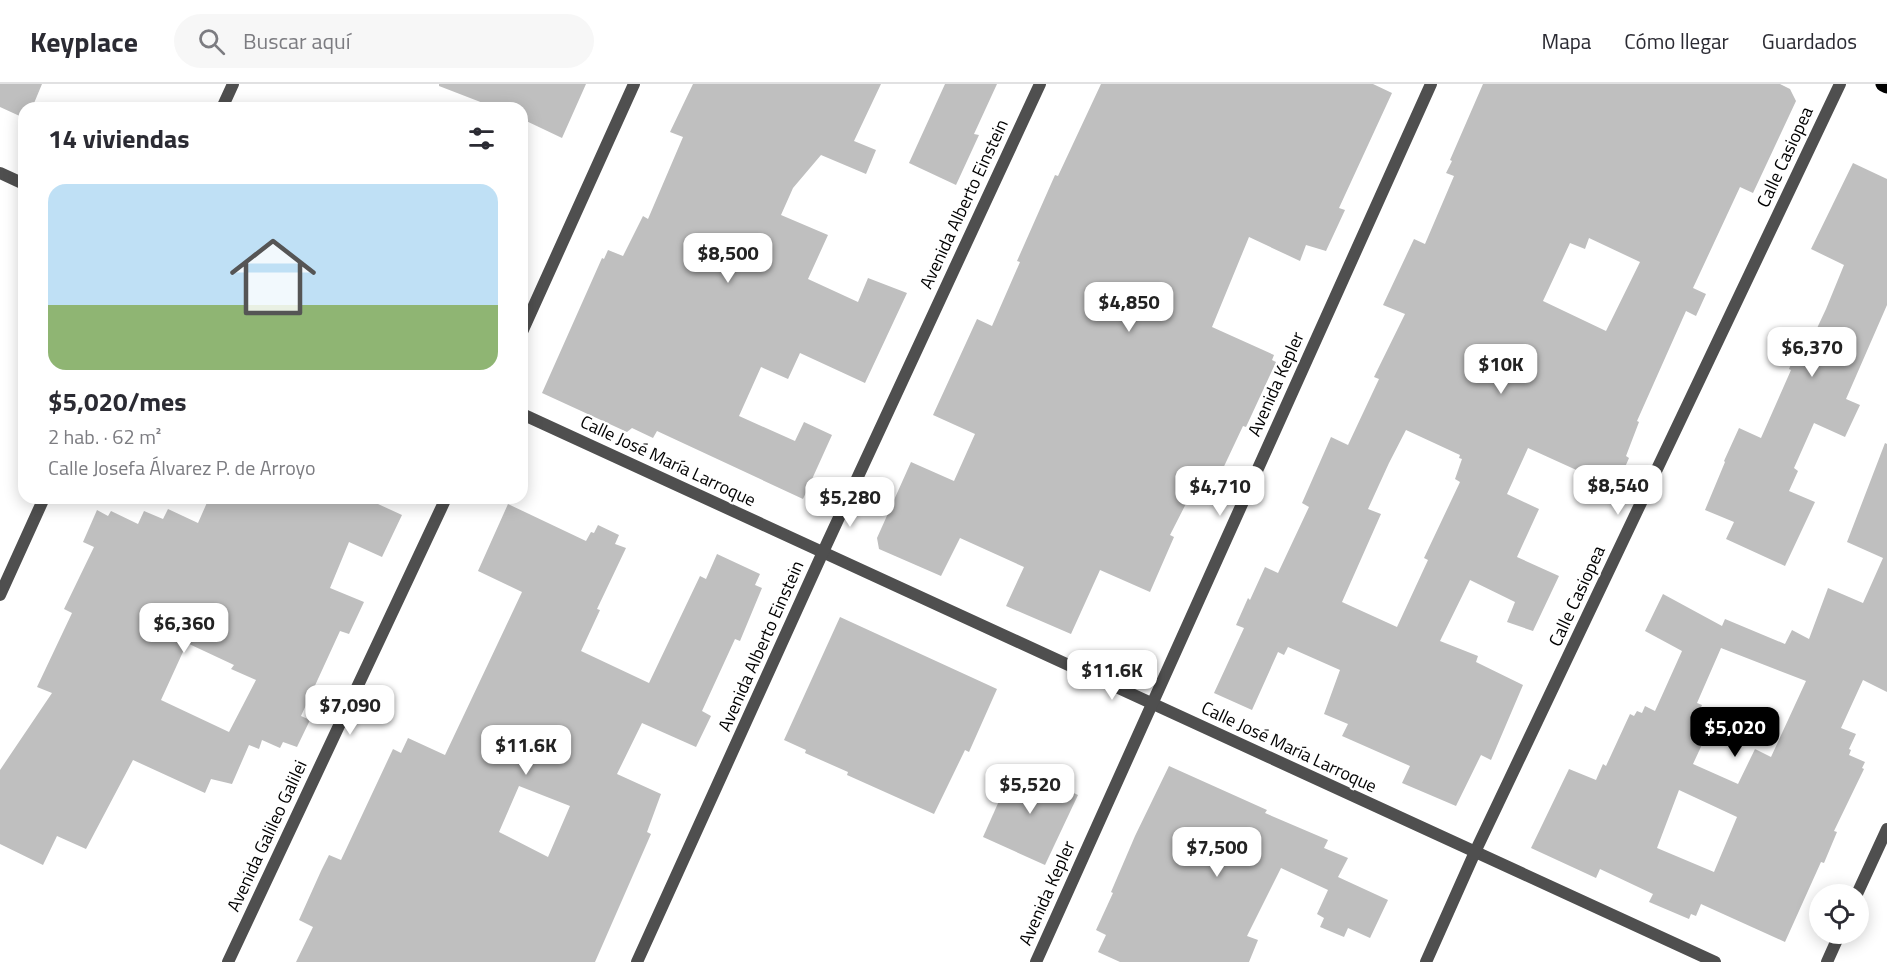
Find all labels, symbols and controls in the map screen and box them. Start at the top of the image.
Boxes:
search box [174,14,594,68]
text: Keyplace [30,20,138,63]
text: Buscar aquí [243,24,351,58]
icon: search [195,25,228,58]
text: Mapa [1542,25,1591,57]
text: Cómo llegar [1624,25,1729,57]
text: Guardados [1762,25,1857,57]
street label: Calle Casiopea [1749,102,1820,212]
street label: Avenida Alberto Einstein [912,114,1015,293]
text: 14 viviendas [48,119,190,158]
icon: filters [465,122,498,155]
icon: home [219,223,327,331]
pin: $8,500 [679,233,777,284]
text: $8,500 [697,237,759,268]
pin: $4,850 [1080,282,1178,333]
text: $4,850 [1098,286,1160,317]
street label: Avenida Kepler [1240,327,1311,441]
pin: $6,370 [1763,327,1861,378]
text: $6,370 [1781,331,1843,362]
pin: $10K [1465,344,1537,395]
text: $10K [1478,348,1524,379]
text: $5,020/mes [48,382,187,421]
street label: Calle José María Larroque [576,408,760,513]
text: 2 hab. · 62 m² [48,421,161,452]
text: Calle Josefa Álvarez P. de Arroyo [48,452,316,483]
pin: $8,540 [1569,465,1667,516]
pin: $4,710 [1171,466,1269,517]
text: $8,540 [1587,469,1649,500]
text: $4,710 [1189,470,1251,501]
pin: $5,280 [801,477,899,528]
text: $5,280 [819,481,881,512]
street label: Calle Casiopea [1541,541,1612,651]
street label: Avenida Alberto Einstein [711,556,810,736]
pin: $6,360 [135,603,233,654]
text: $6,360 [153,607,215,638]
pin: $11.6K [1063,650,1161,701]
text: $11.6K [1081,654,1143,685]
pin: $7,090 [301,685,399,736]
text: $7,090 [319,689,381,720]
street label: Calle José María Larroque [1197,694,1381,799]
pin: $5,020 [1686,707,1784,758]
text: $5,020 [1704,711,1766,742]
pin: $11.6K [477,725,575,776]
text: $11.6K [495,729,557,760]
street label: Avenida Galileo Galilei [220,756,314,916]
pin: $5,520 [981,764,1079,815]
text: $5,520 [999,768,1061,799]
pin: $7,500 [1168,827,1266,878]
text: $7,500 [1186,831,1248,862]
street label: Avenida Kepler [1011,836,1082,950]
map controls [1809,884,1869,944]
button: locate [1809,884,1869,944]

